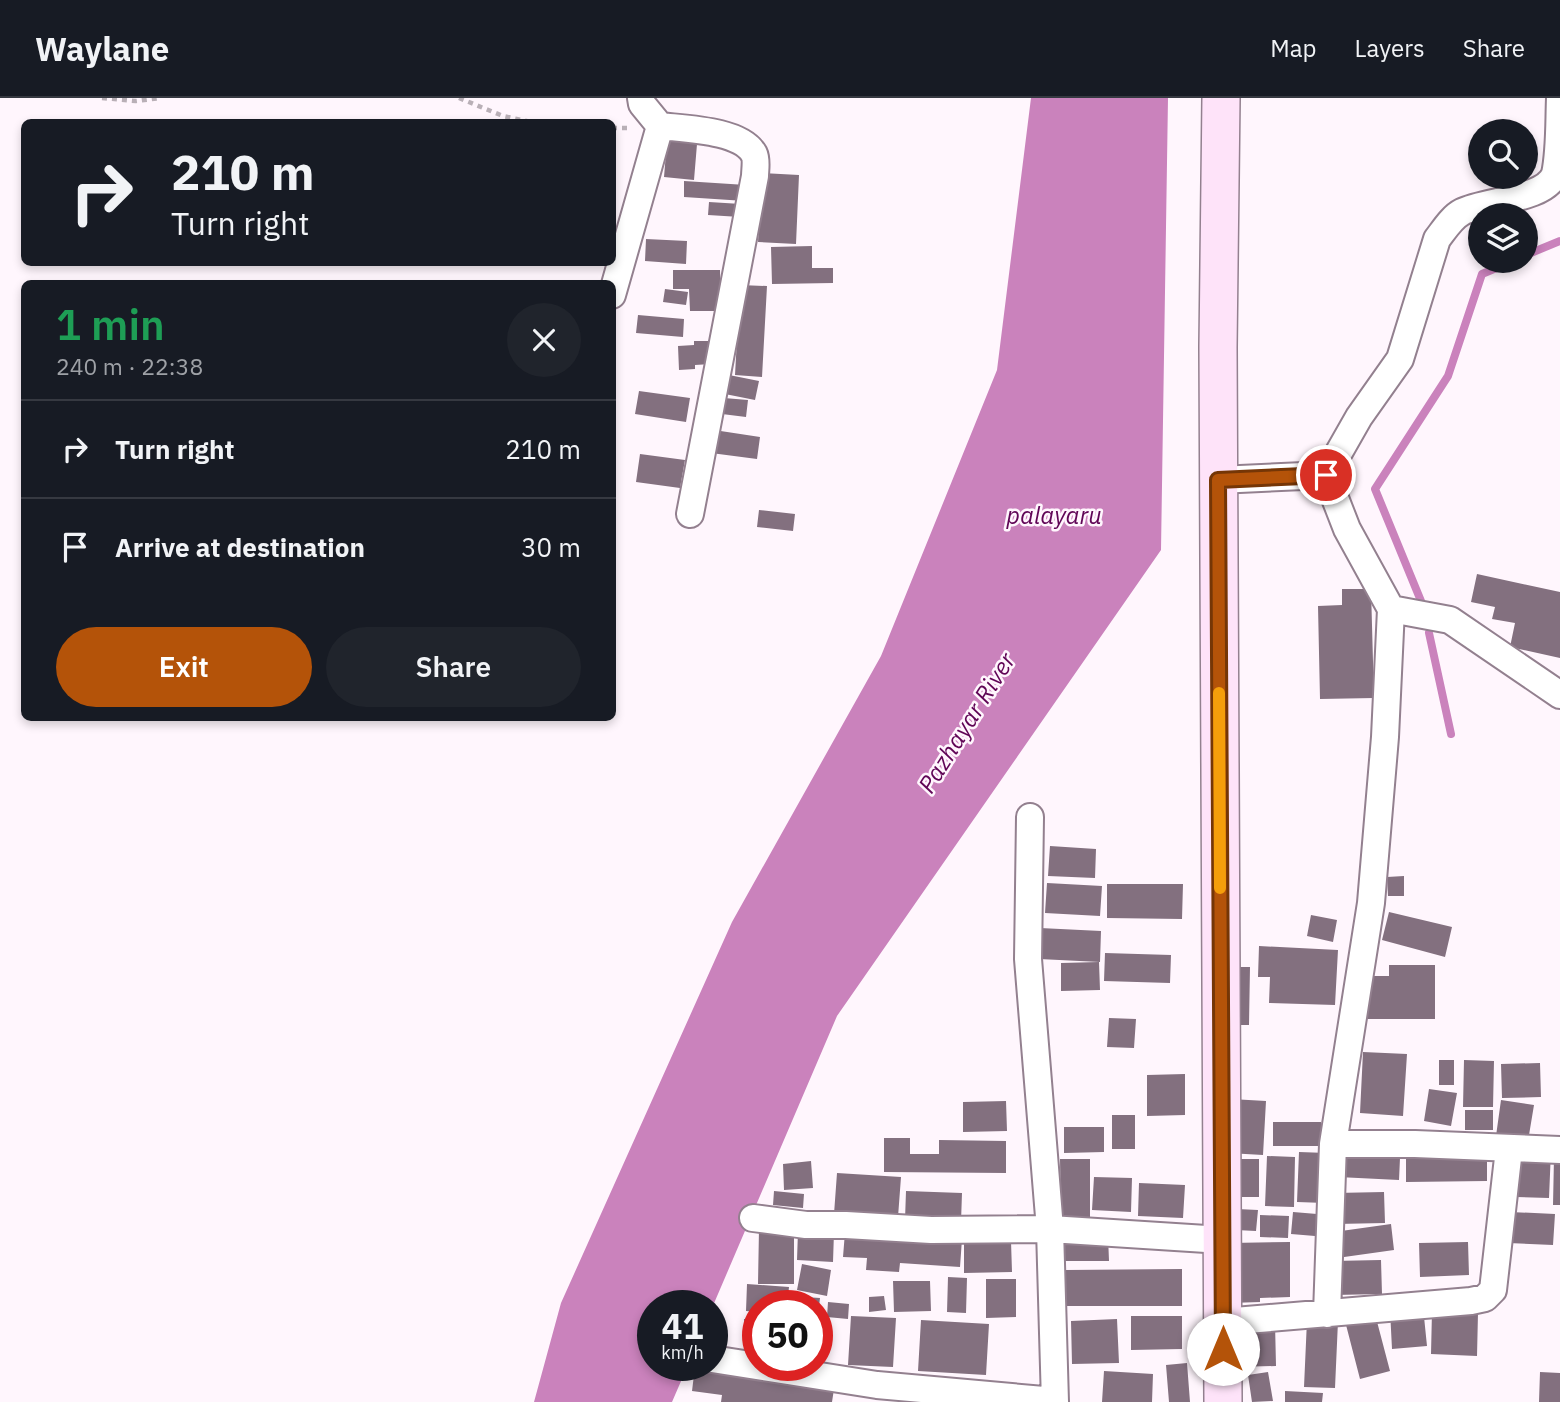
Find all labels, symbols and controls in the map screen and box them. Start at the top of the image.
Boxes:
text: Waylane [35,27,169,70]
text: Map [1270,32,1317,64]
text: Layers [1355,32,1425,64]
text: Share [1463,32,1525,64]
map controls [1468,119,1538,273]
button: search [1468,119,1538,189]
text: 210 m [171,140,315,203]
icon: right [56,147,147,238]
text: Turn right [171,202,309,244]
button: layers [1468,203,1538,273]
text: 1 min [56,297,165,352]
button: close [507,303,581,377]
text: 240 m · 22:38 [56,351,203,381]
icon: right [56,430,94,468]
text: Turn right [115,432,234,466]
text: 210 m [505,432,581,466]
pin [1296,445,1356,505]
icon: arrive [1307,456,1345,494]
water label: palayaru [1005,499,1102,531]
icon: arrive [56,528,94,566]
text: Arrive at destination [115,530,365,564]
text: 30 m [521,530,581,564]
button: Exit [56,627,312,707]
button: Share [326,627,581,707]
water label: Pazhayar River [910,645,1023,799]
speed limit sign: 50 [742,1290,833,1381]
text: 41 [661,1303,704,1349]
position arrow [1186,1312,1260,1386]
text: km/h [661,1341,704,1364]

